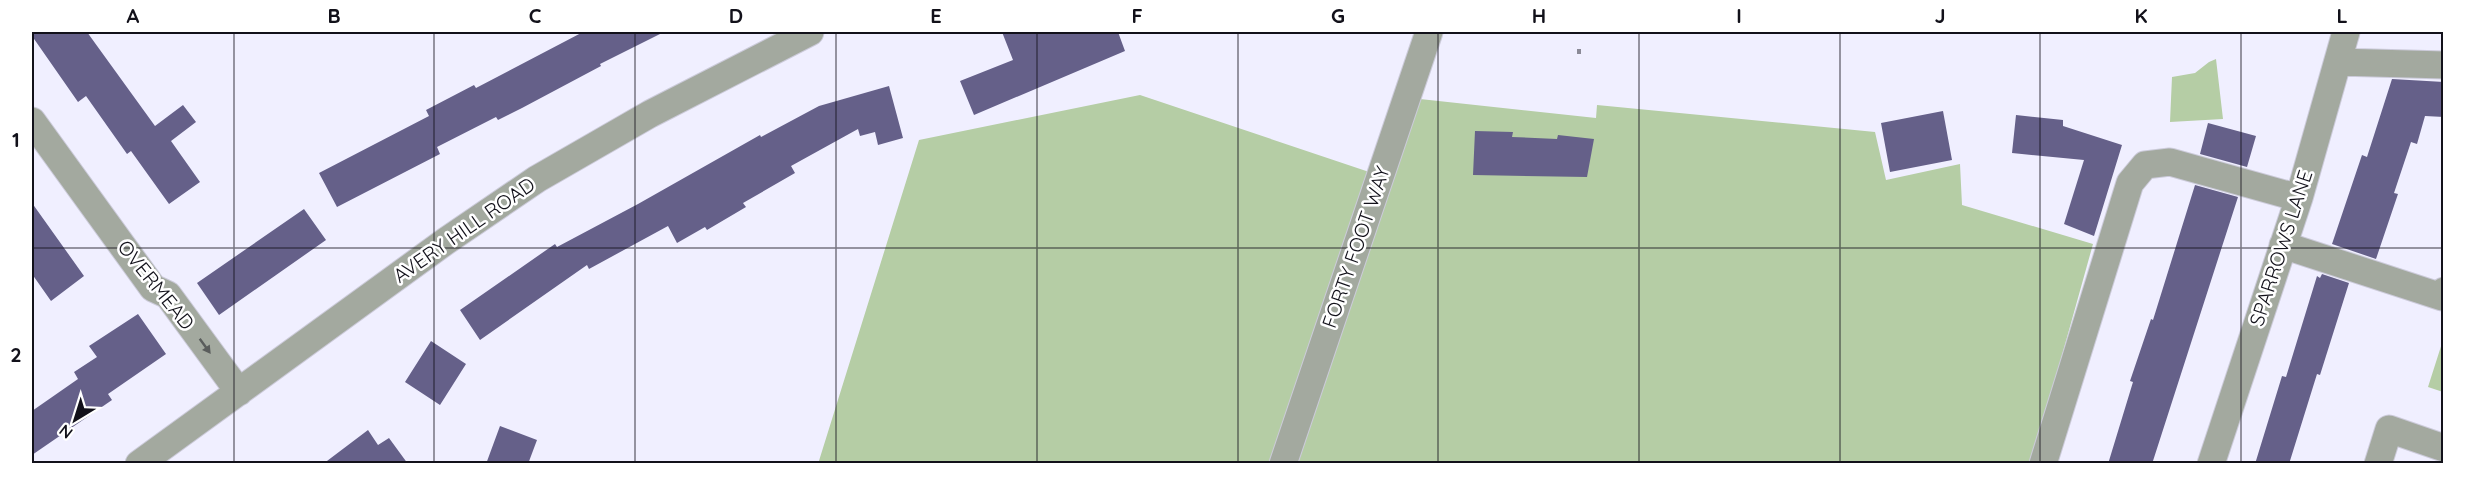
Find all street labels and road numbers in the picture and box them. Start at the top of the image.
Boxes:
street label: FORTY FOOT WAY [1316,163,1395,331]
street label: SPARROWS LANE [2244,167,2318,329]
street label: AVERY HILL ROAD [388,171,539,288]
street label: OVERMEAD [113,235,200,335]

